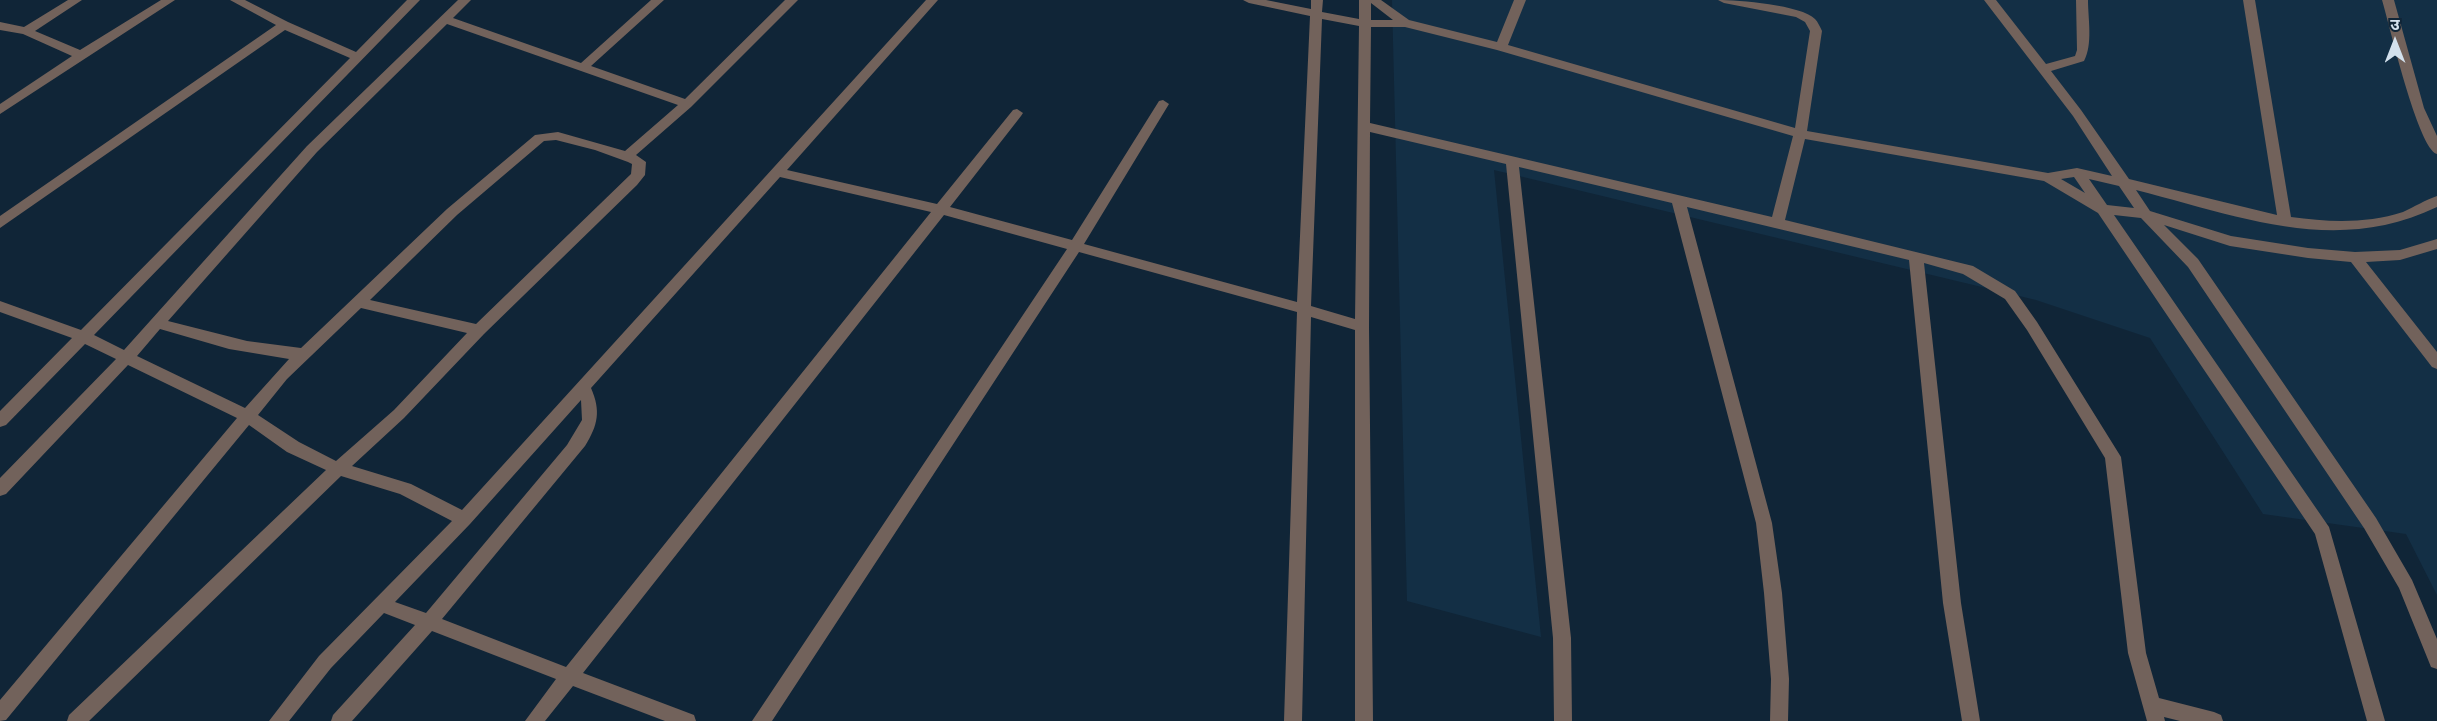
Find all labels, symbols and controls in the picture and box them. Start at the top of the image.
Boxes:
north arrow [2365,12,2425,72]
text: उ [2390,14,2400,33]

